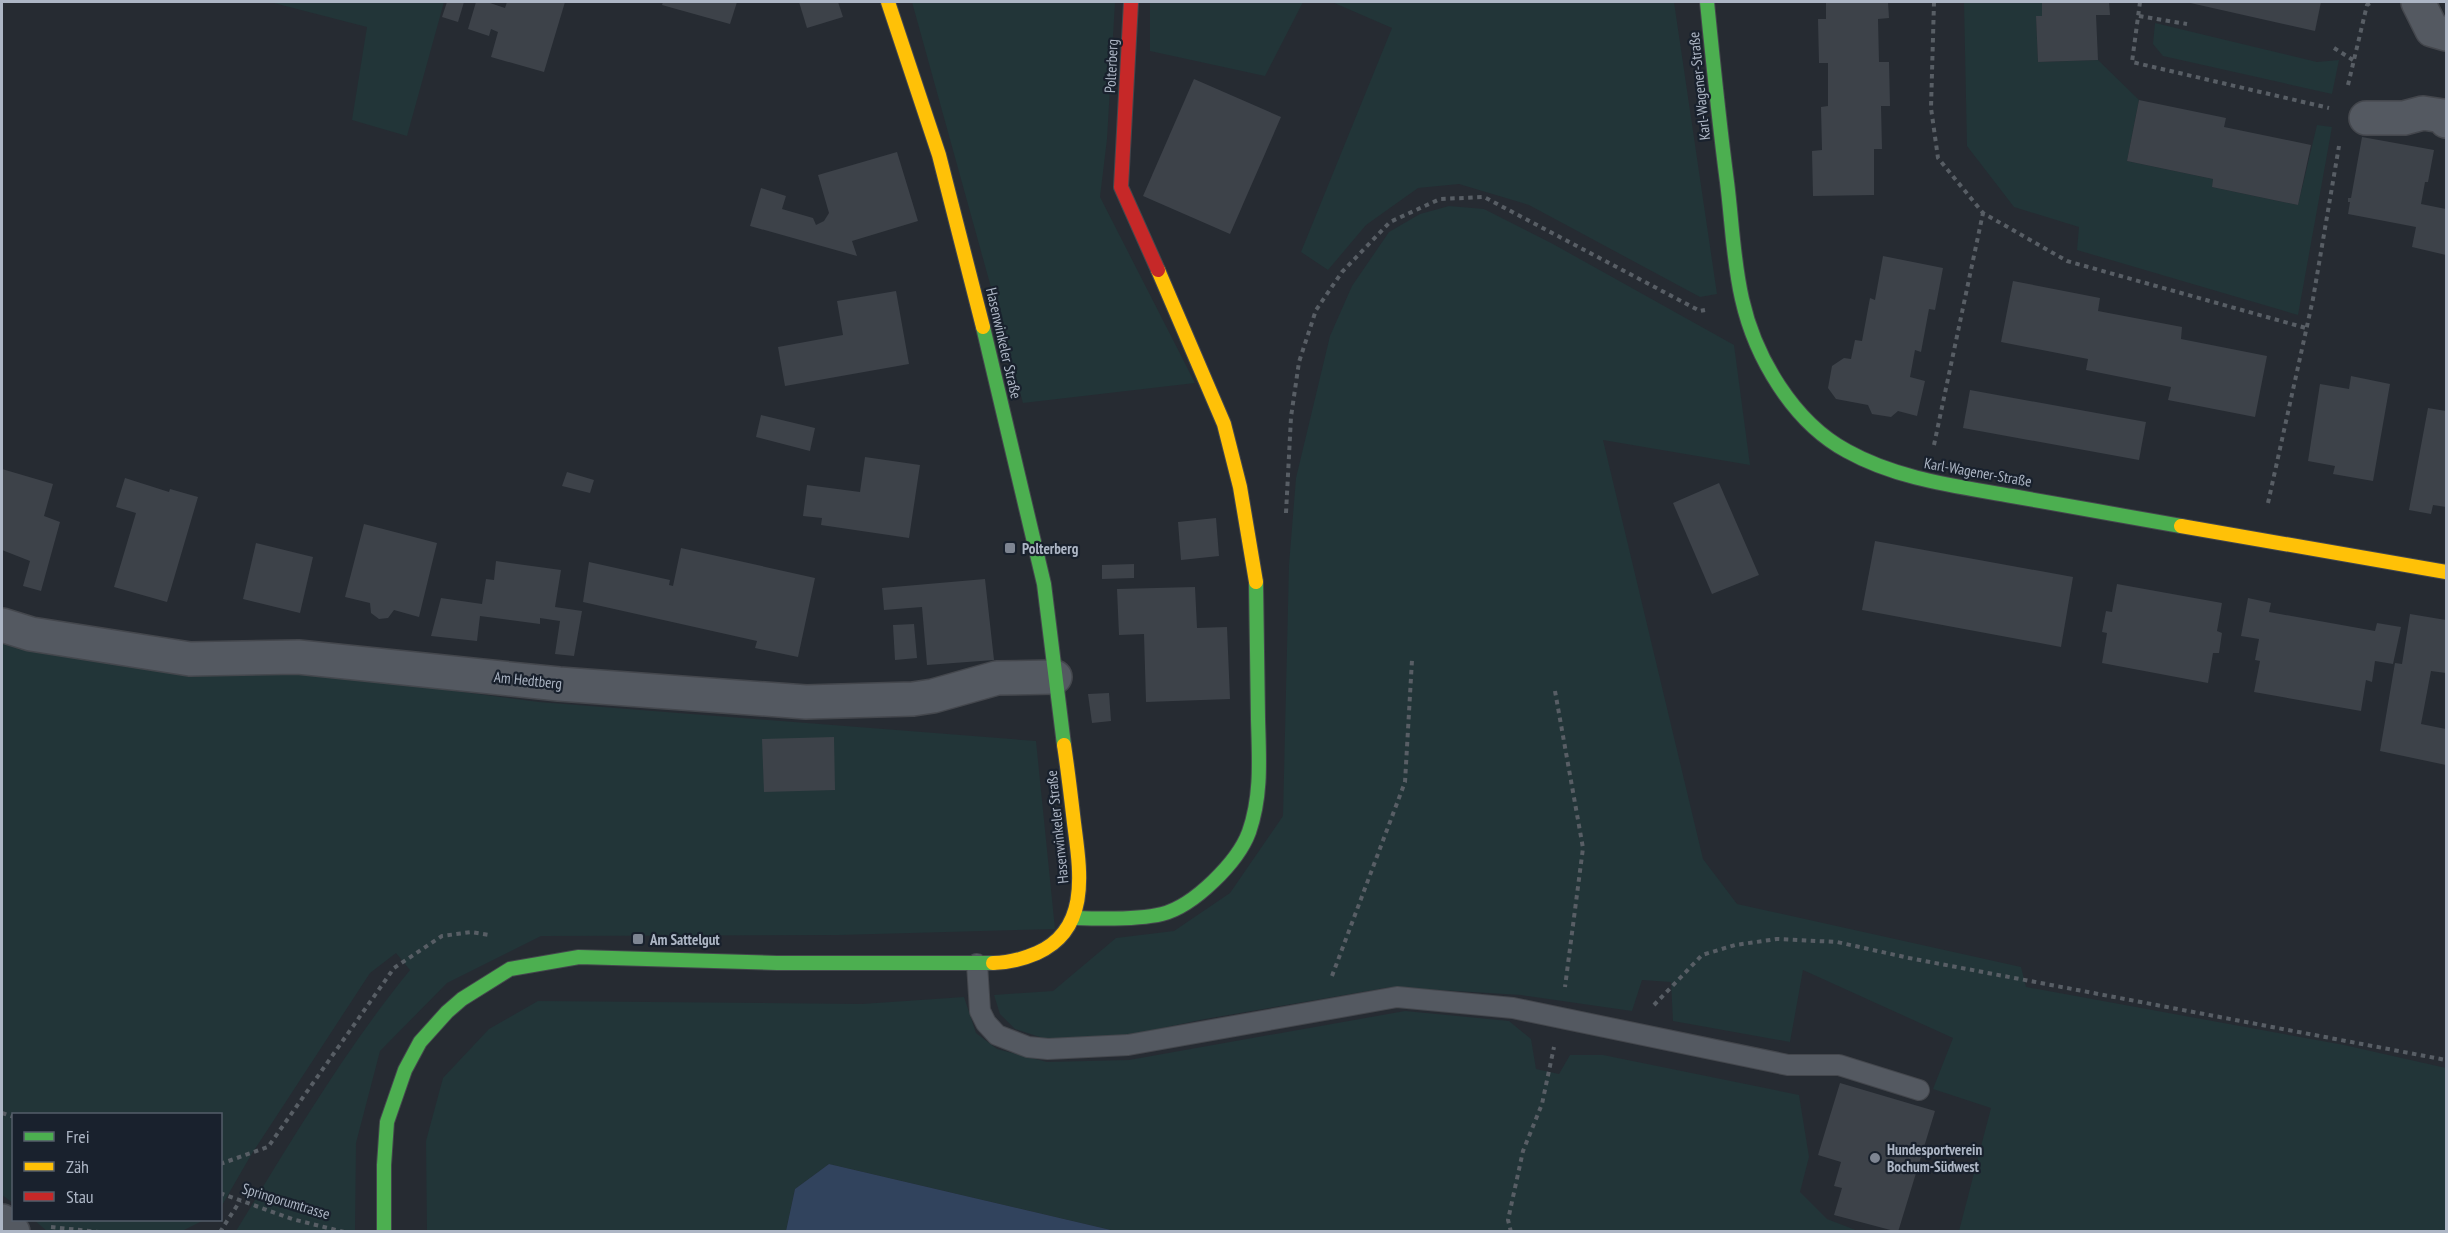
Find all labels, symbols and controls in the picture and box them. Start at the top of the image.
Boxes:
street label: Karl-Wagener-Straße [1684,31,1714,141]
street label: Polterberg [1100,39,1122,93]
street label: Hasenwinkeler Straße [982,286,1026,400]
street label: Karl-Wagener-Straße [1923,453,2033,491]
place label: Polterberg [1022,539,1079,558]
marker: Polterberg [1003,541,1017,555]
street label: Am Hedtberg [493,667,563,693]
street label: Hasenwinkeler Straße [1042,770,1072,884]
place label: Am Sattelgut [649,930,720,949]
marker: Am Sattelgut [631,932,645,946]
legend [12,1113,222,1221]
text: Frei [66,1125,90,1148]
place label: Hundesportverein Bochum-Südwest [1887,1140,1982,1176]
marker: Hundesportverein Bochum-Südwest [1868,1151,1882,1165]
text: Zäh [66,1155,89,1178]
street label: Springorumtrasse [240,1179,332,1223]
text: Stau [66,1185,94,1208]

